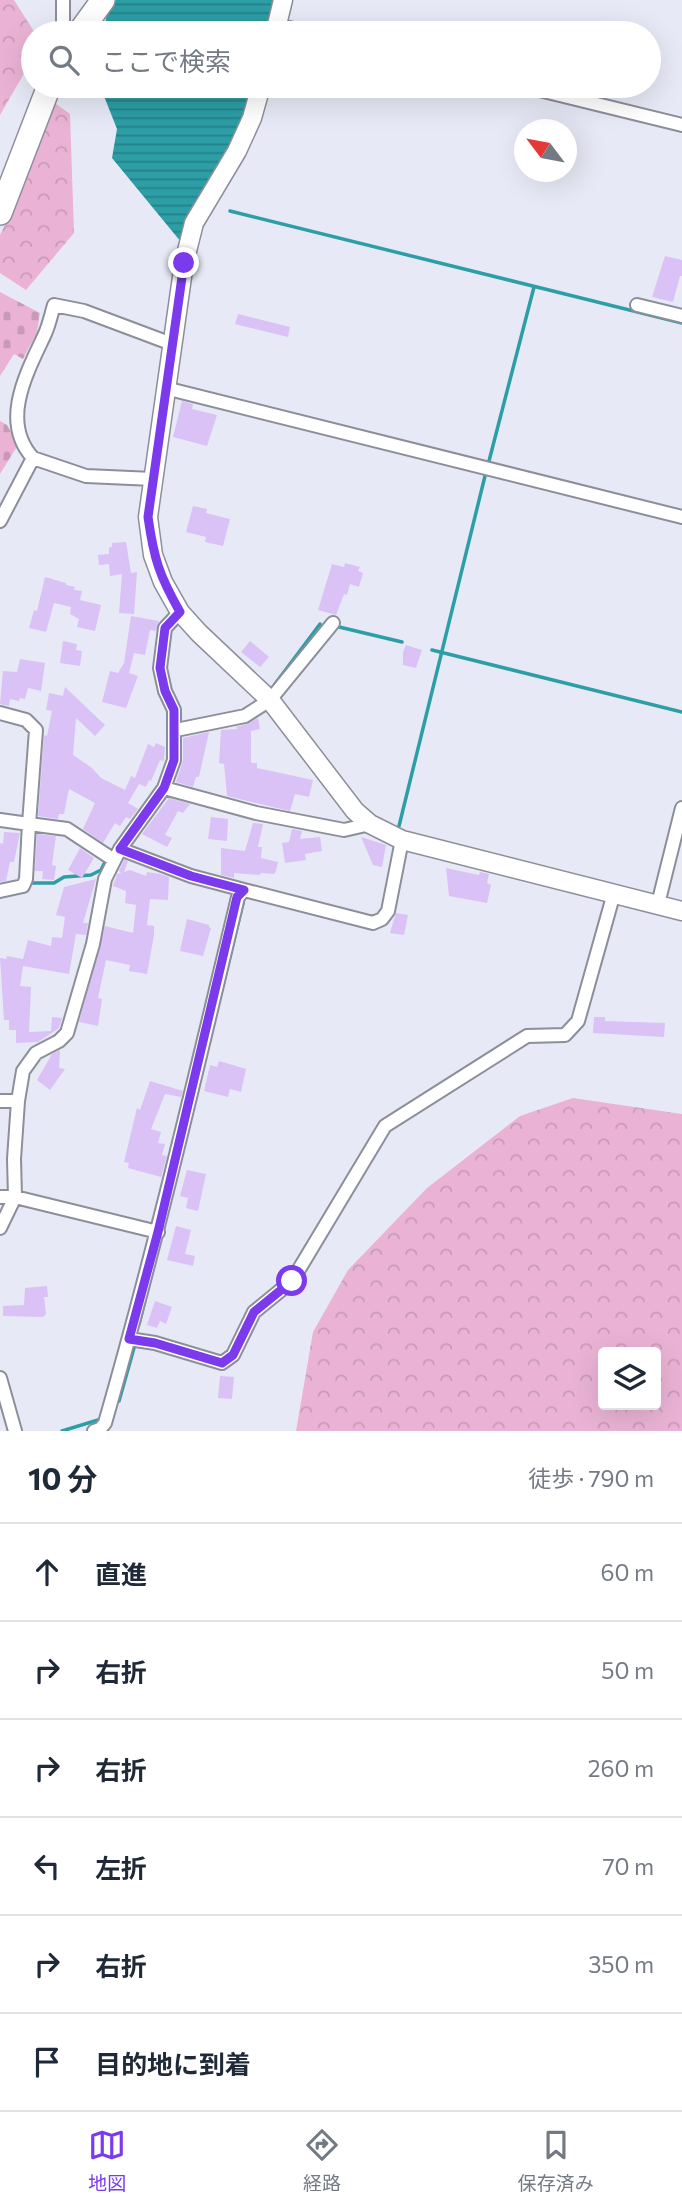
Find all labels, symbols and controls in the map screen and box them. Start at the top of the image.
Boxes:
search box [21,21,661,98]
icon: search [45,41,83,79]
text: ここで検索 [101,45,231,76]
north arrow [514,119,577,182]
route end [168,247,199,278]
route start [276,1265,307,1296]
map controls [598,1347,661,1410]
button: layers [598,1347,661,1410]
text: 10 分 [28,1459,97,1496]
text: 徒歩 · 790 m [528,1464,654,1492]
icon: ahead [28,1553,66,1591]
text: 直進 [95,1558,147,1589]
text: 60 m [601,1558,654,1586]
icon: right [28,1651,66,1689]
text: 右折 [95,1656,147,1687]
text: 50 m [601,1656,654,1684]
icon: right [28,1749,66,1787]
text: 右折 [95,1754,147,1785]
text: 260 m [588,1754,654,1782]
icon: left [28,1847,66,1885]
text: 左折 [95,1852,147,1883]
text: 70 m [602,1852,654,1880]
icon: right [28,1945,66,1983]
text: 右折 [95,1950,147,1981]
text: 350 m [588,1950,654,1978]
icon: arrive [28,2043,66,2081]
text: 目的地に到着 [95,2048,251,2079]
tab: 地図 [88,2126,126,2195]
tab: 経路 [303,2126,341,2195]
tab: 保存済み [518,2126,594,2195]

